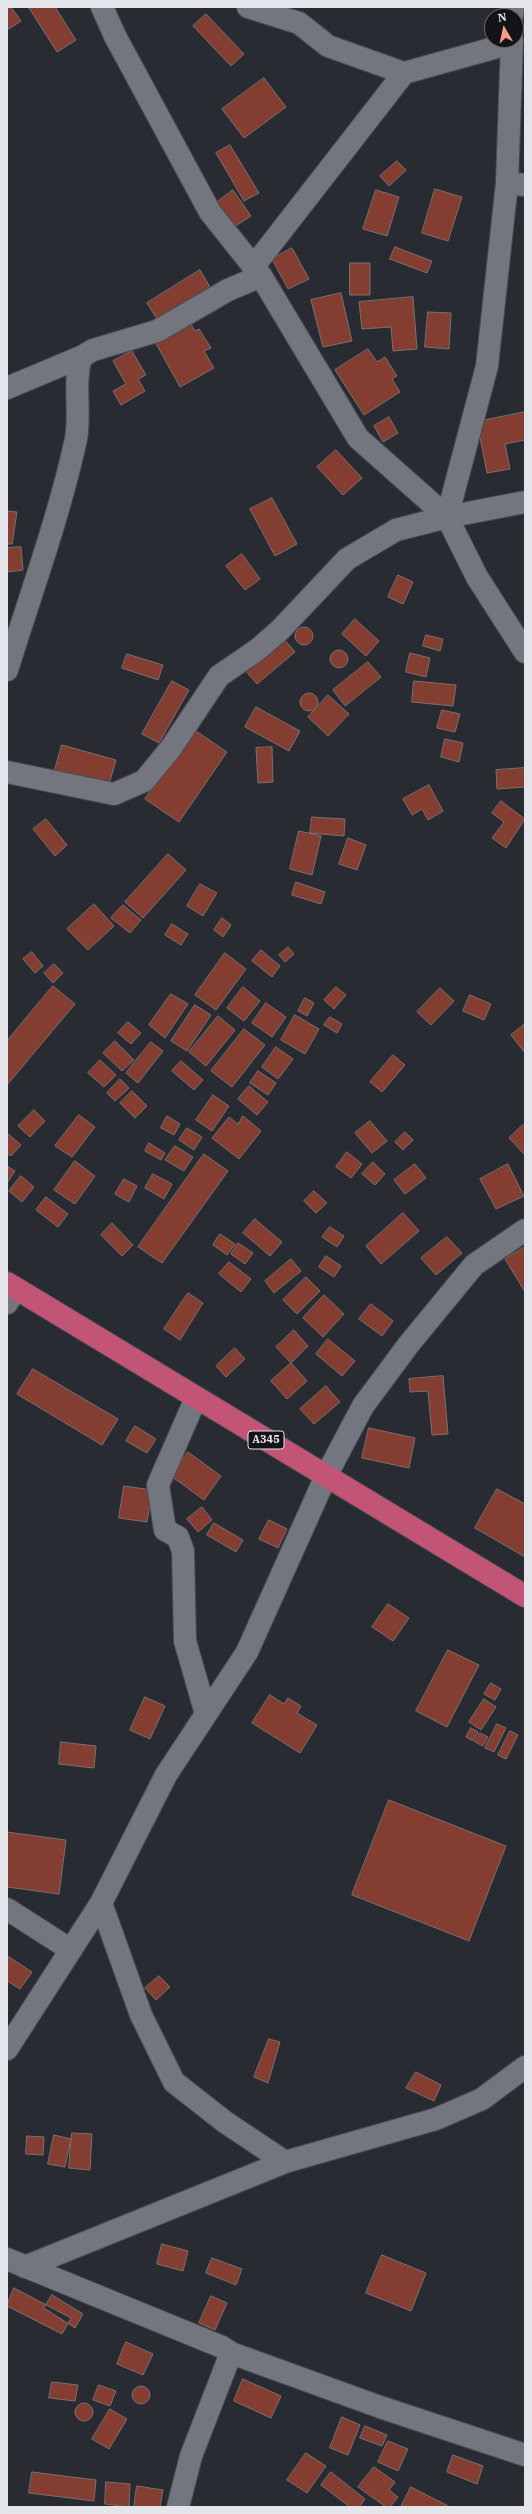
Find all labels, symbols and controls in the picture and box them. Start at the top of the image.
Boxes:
north arrow [484,8,524,48]
text: N [497,10,508,25]
road number: A345 [248,1431,284,1449]

